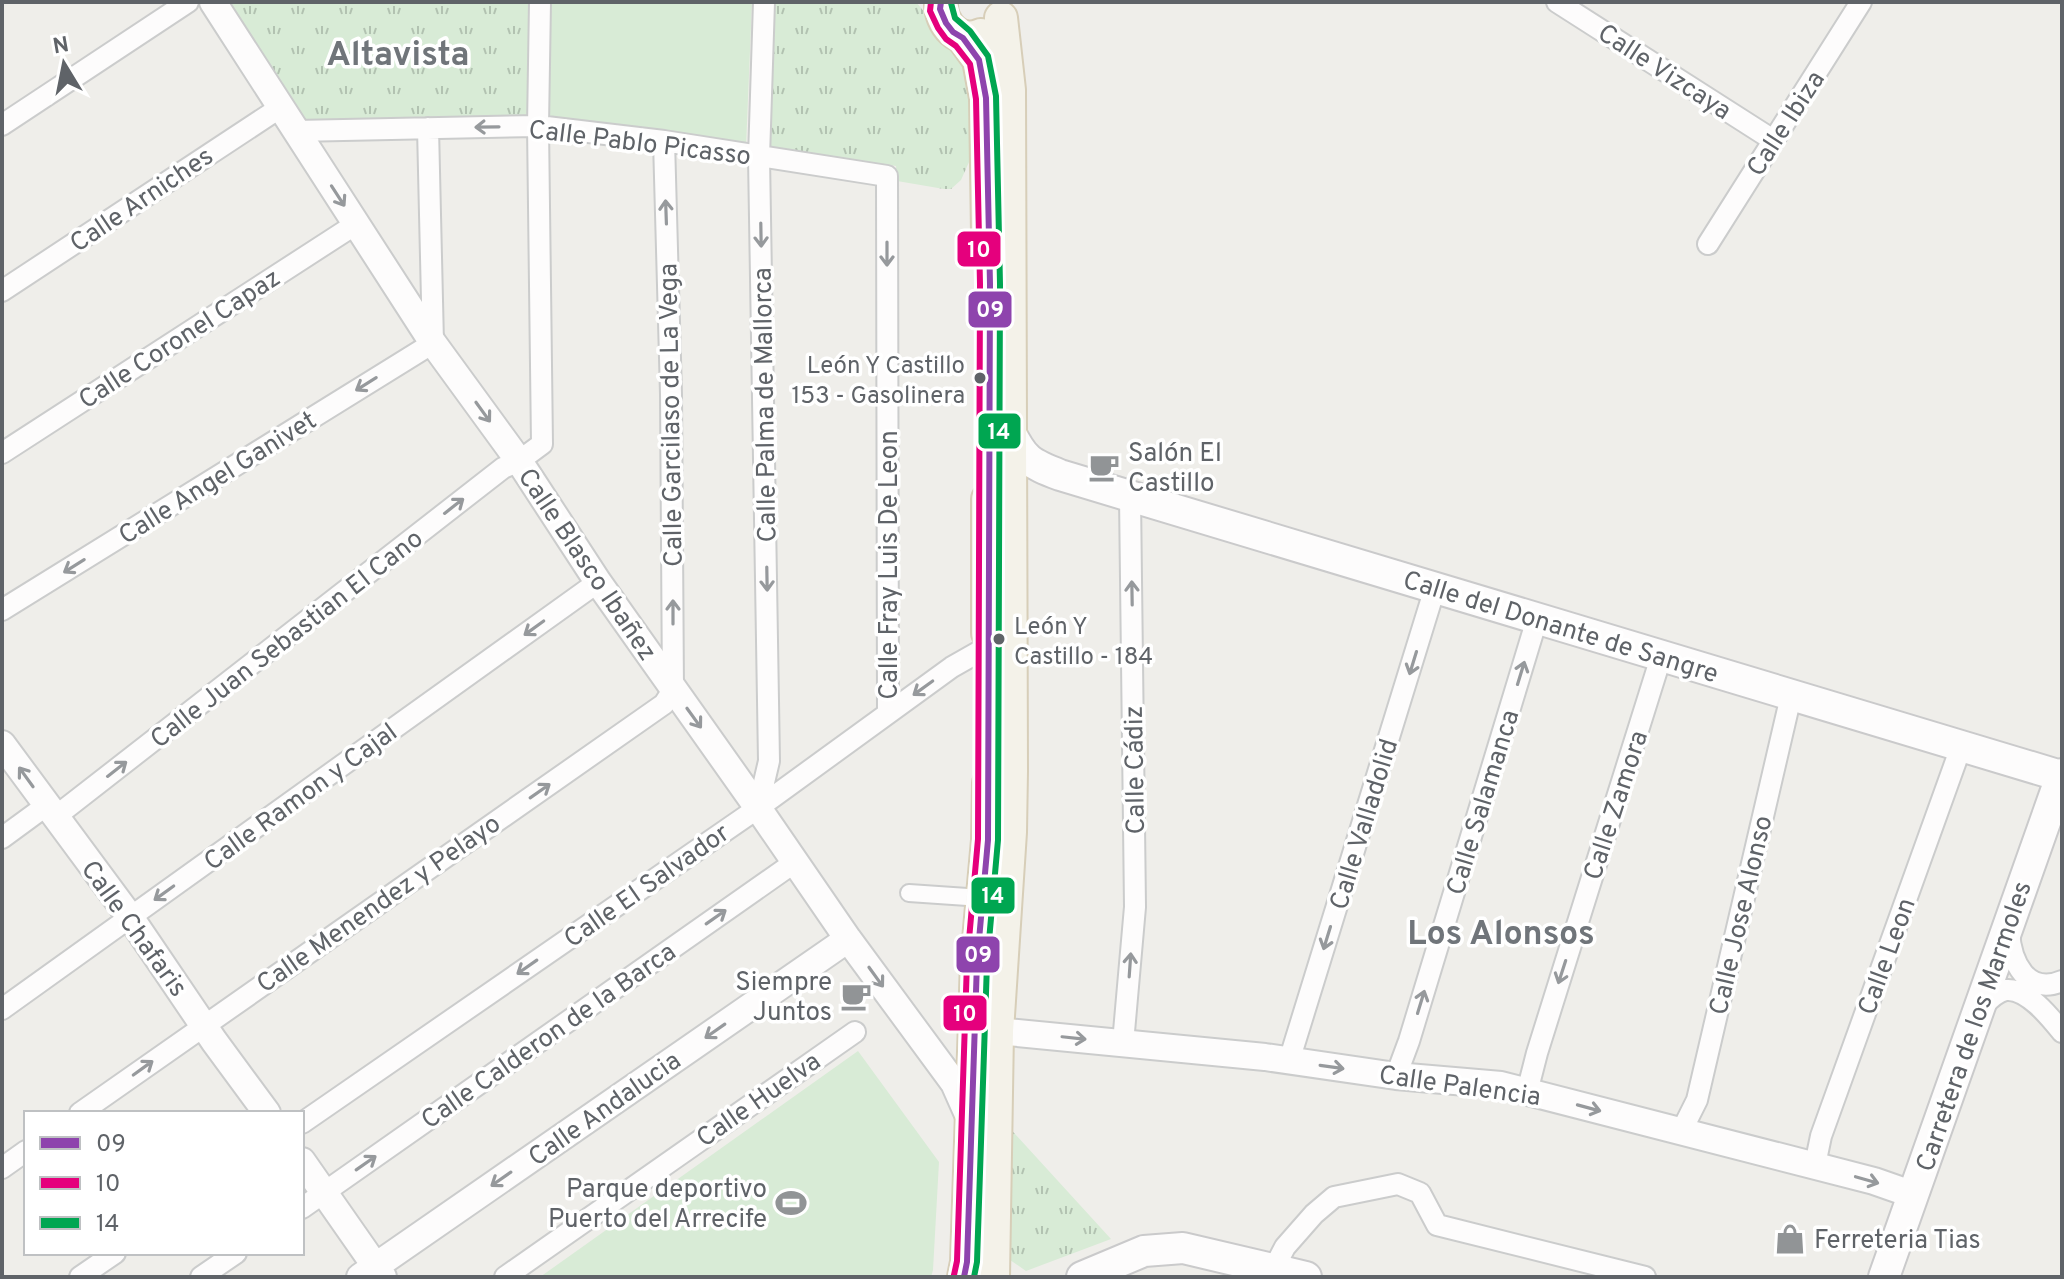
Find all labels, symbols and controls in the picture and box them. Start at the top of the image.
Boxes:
street label: Calle Vizcaya [1591,18,1737,129]
north arrow [24,24,104,104]
text: N [51,32,71,61]
district label: Altavista [326,35,470,78]
street label: Calle Ibiza [1741,65,1834,184]
street label: Calle Pablo Picasso [527,114,753,174]
one-way arrow [474,119,501,135]
street label: Calle Arniches [64,141,220,261]
one-way arrow [330,184,346,207]
one-way arrow [658,199,673,226]
one-way arrow [754,221,769,248]
line badge: 10 [956,230,1002,268]
text: 10 [967,238,991,265]
one-way arrow [879,240,895,267]
street label: Calle Coronel Capaz [73,263,287,418]
street label: Calle Garcilaso de La Vega [653,263,692,567]
street label: Calle Palma de Mallorca [748,267,785,543]
line badge: 09 [967,290,1013,329]
text: 09 [976,298,1004,325]
place label: León Y Castillo 153 - Gasolinera [791,352,965,412]
marker: León Y Castillo 153 - Gasolinera [972,370,988,386]
one-way arrow [355,377,378,393]
one-way arrow [474,401,491,422]
street label: Calle Angel Ganivet [113,405,323,553]
line badge: 14 [977,412,1022,450]
text: 14 [988,420,1010,447]
street label: Calle Fray Luis De Leon [874,430,907,700]
place label: Salón El Castillo [1128,438,1222,501]
cafe icon: Salón El Castillo [1087,450,1121,484]
street label: Calle Blasco Ibañez [509,463,663,668]
one-way arrow [443,498,464,515]
street label: Calle Juan Sebastian El Cano [145,523,431,757]
one-way arrow [63,558,86,574]
one-way arrow [760,565,775,592]
street label: Calle del Donante de Sangre [1399,565,1722,692]
one-way arrow [1124,580,1139,607]
one-way arrow [665,599,681,626]
place label: León Y Castillo - 184 [1014,613,1153,673]
one-way arrow [524,619,546,636]
marker: León Y Castillo - 184 [991,631,1007,647]
one-way arrow [1405,649,1420,675]
one-way arrow [1514,660,1529,686]
one-way arrow [913,679,934,696]
street label: Calle Cádiz [1119,705,1154,835]
street label: Calle Salamanca [1441,706,1528,899]
one-way arrow [685,707,702,728]
street label: Calle Ramon y Cajal [198,717,405,879]
street label: Calle Zamora [1578,727,1657,885]
street label: Calle Valladolid [1324,735,1407,914]
one-way arrow [106,761,127,778]
one-way arrow [18,767,35,788]
one-way arrow [528,783,550,799]
street label: Calle Menendez y Pelayo [251,808,508,1002]
street label: Calle Jose Alonso [1703,813,1781,1018]
street label: Calle El Salvador [558,818,737,956]
street label: Calle Chafaris [72,855,194,1004]
line badge: 14 [970,876,1016,915]
street label: Carretera de los Marmoles [1910,877,2041,1176]
text: 14 [982,884,1004,911]
one-way arrow [153,885,175,901]
street label: Calle Leon [1852,894,1925,1020]
one-way arrow [705,909,727,925]
district label: Los Alonsos [1407,914,1595,957]
one-way arrow [1319,925,1334,950]
line badge: 09 [955,935,1001,974]
street label: Calle Calderon de la Barca [416,936,683,1138]
text: 09 [964,943,992,970]
one-way arrow [1123,952,1138,979]
one-way arrow [1554,958,1569,984]
one-way arrow [517,959,539,975]
one-way arrow [867,965,884,987]
place label: Siempre Juntos [735,967,832,1030]
cafe icon: Siempre Juntos [839,979,873,1013]
one-way arrow [1414,989,1429,1015]
line badge: 10 [942,994,988,1032]
text: 10 [953,1002,977,1029]
one-way arrow [704,1023,726,1039]
one-way arrow [1060,1031,1087,1046]
street label: Calle Andalucia [523,1045,688,1175]
street label: Calle Huelva [691,1046,828,1156]
one-way arrow [132,1060,153,1077]
one-way arrow [1319,1060,1345,1075]
street label: Calle Palencia [1377,1060,1543,1115]
one-way arrow [1575,1101,1601,1116]
legend [24,1111,304,1255]
text: 09 [96,1130,126,1160]
one-way arrow [355,1155,376,1172]
text: 10 [96,1170,120,1200]
one-way arrow [490,1171,512,1187]
one-way arrow [1854,1173,1880,1188]
place label: Parque deportivo Puerto del Arrecife [548,1174,767,1237]
sports icon: Parque deportivo Puerto del Arrecife [774,1186,808,1220]
text: 14 [96,1210,119,1240]
shop icon: Ferreteria Tias [1773,1222,1807,1256]
place label: Ferreteria Tias [1814,1225,1981,1258]

